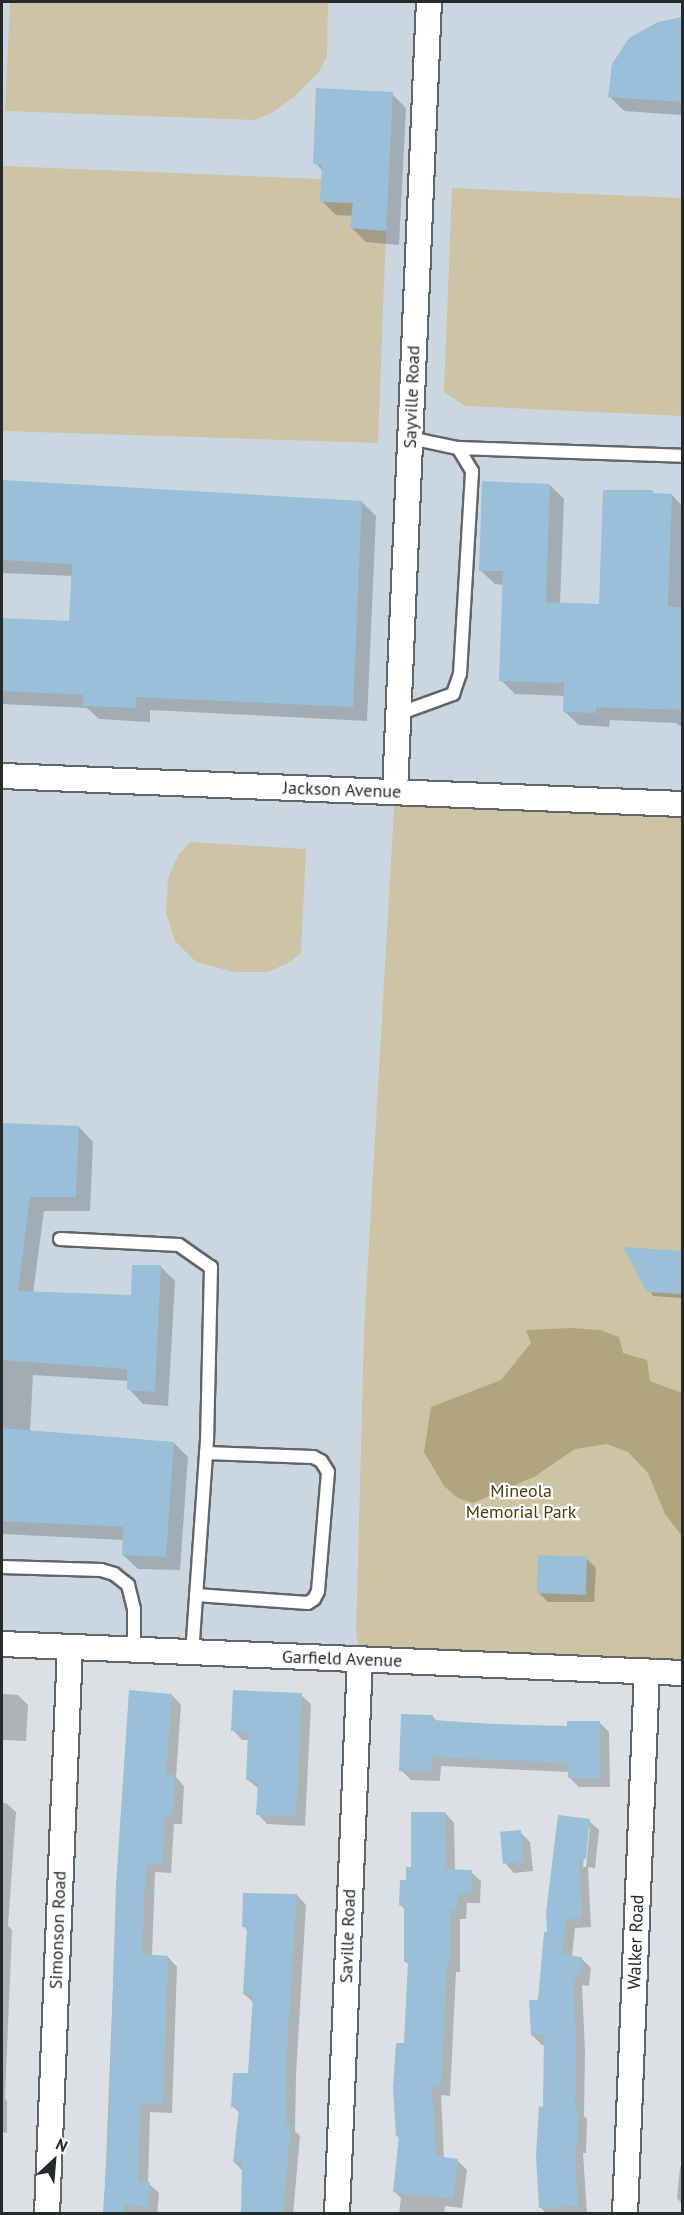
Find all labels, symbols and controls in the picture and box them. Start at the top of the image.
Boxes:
street label: Sayville Road [399,345,425,449]
street label: Jackson Avenue [282,777,402,803]
park label: Mineola Memorial Park [466,1481,576,1524]
street label: Garfield Avenue [281,1646,403,1672]
street label: Simonson Road [45,1870,71,1990]
street label: Saville Road [336,1888,360,1984]
street label: Walker Road [624,1894,648,1990]
north arrow [24,2131,84,2191]
text: N [53,2134,71,2156]

